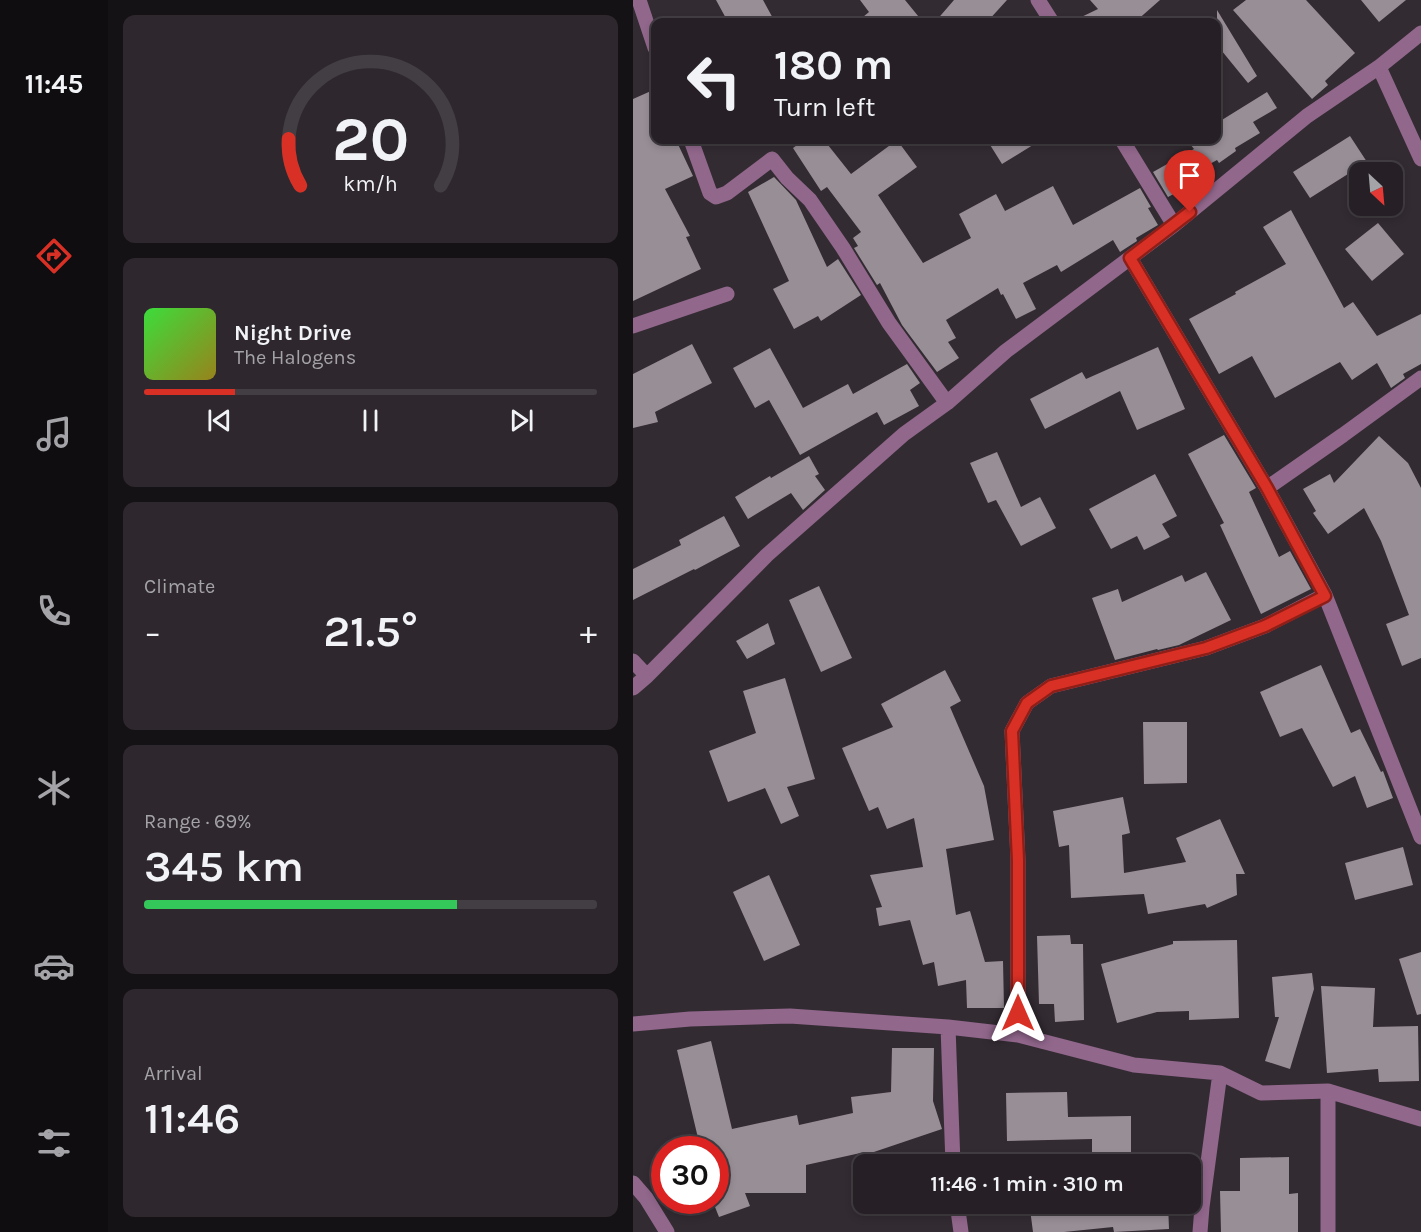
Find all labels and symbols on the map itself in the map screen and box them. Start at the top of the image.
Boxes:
pin [1164,150,1215,212]
north arrow [1349,162,1403,216]
position arrow [986,981,1050,1045]
speed limit sign: 30 [651,1136,729,1214]

